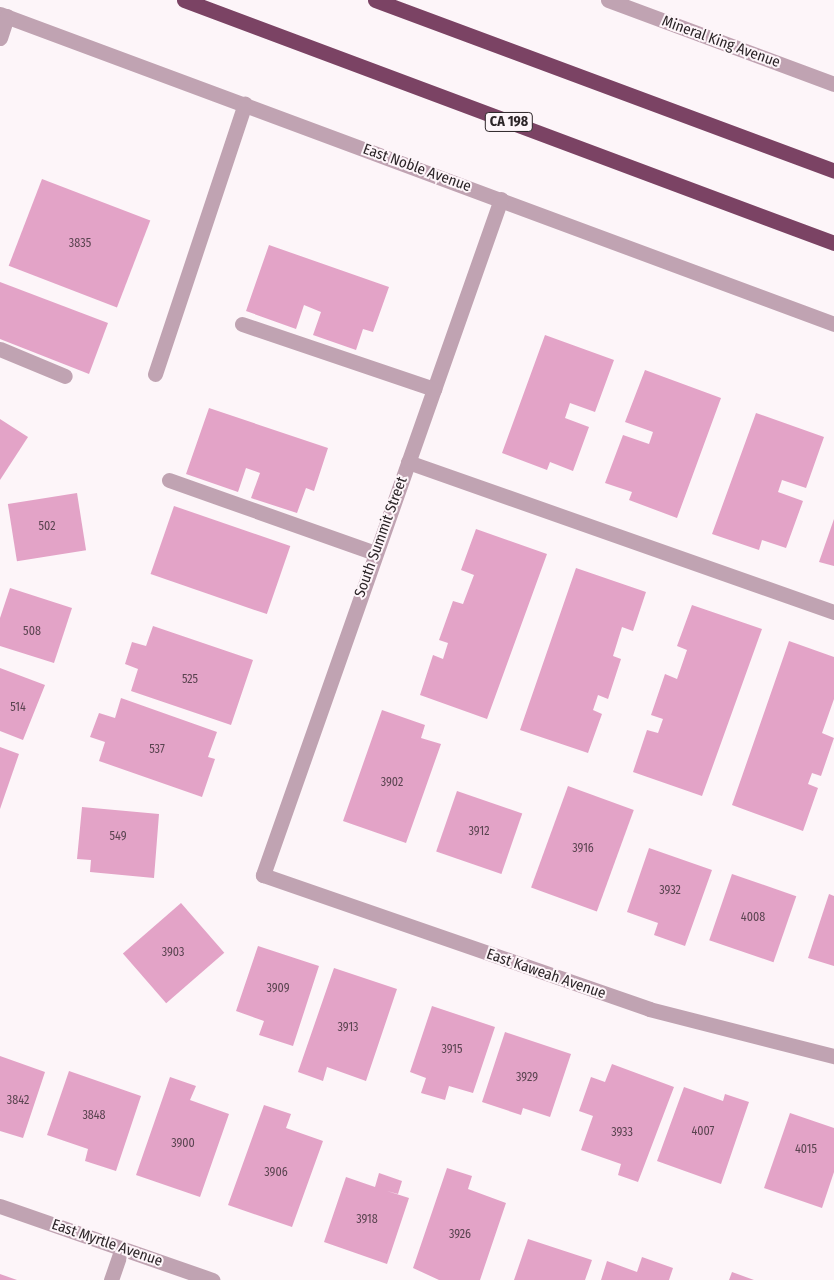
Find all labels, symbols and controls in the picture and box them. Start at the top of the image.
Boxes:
street label: Mineral King Avenue [659,12,783,72]
road number: CA 198 [484,110,534,134]
street label: East Noble Avenue [360,140,474,196]
house number: 3835 [69,237,91,251]
street label: South Summit Street [351,474,411,600]
house number: 502 [39,520,55,534]
house number: 508 [23,625,41,639]
house number: 525 [182,673,198,687]
house number: 514 [10,701,26,715]
house number: 537 [149,743,165,757]
house number: 3902 [381,776,403,790]
house number: 3912 [469,825,489,839]
house number: 549 [110,830,126,844]
house number: 3916 [572,842,594,856]
house number: 3932 [659,884,681,898]
house number: 4008 [741,911,765,925]
street label: East Kaweah Avenue [484,945,608,1003]
house number: 3903 [162,946,184,960]
house number: 3909 [266,982,290,996]
house number: 3913 [338,1021,358,1035]
house number: 3915 [441,1043,463,1057]
house number: 3929 [516,1071,538,1085]
house number: 3842 [7,1094,29,1108]
house number: 3848 [82,1109,106,1123]
house number: 4007 [692,1125,714,1139]
house number: 3933 [611,1126,633,1140]
house number: 3900 [171,1137,195,1151]
house number: 4015 [795,1143,817,1157]
house number: 3906 [264,1166,288,1180]
house number: 3918 [356,1213,378,1227]
street label: East Myrtle Avenue [49,1216,165,1270]
house number: 3926 [449,1228,471,1242]

